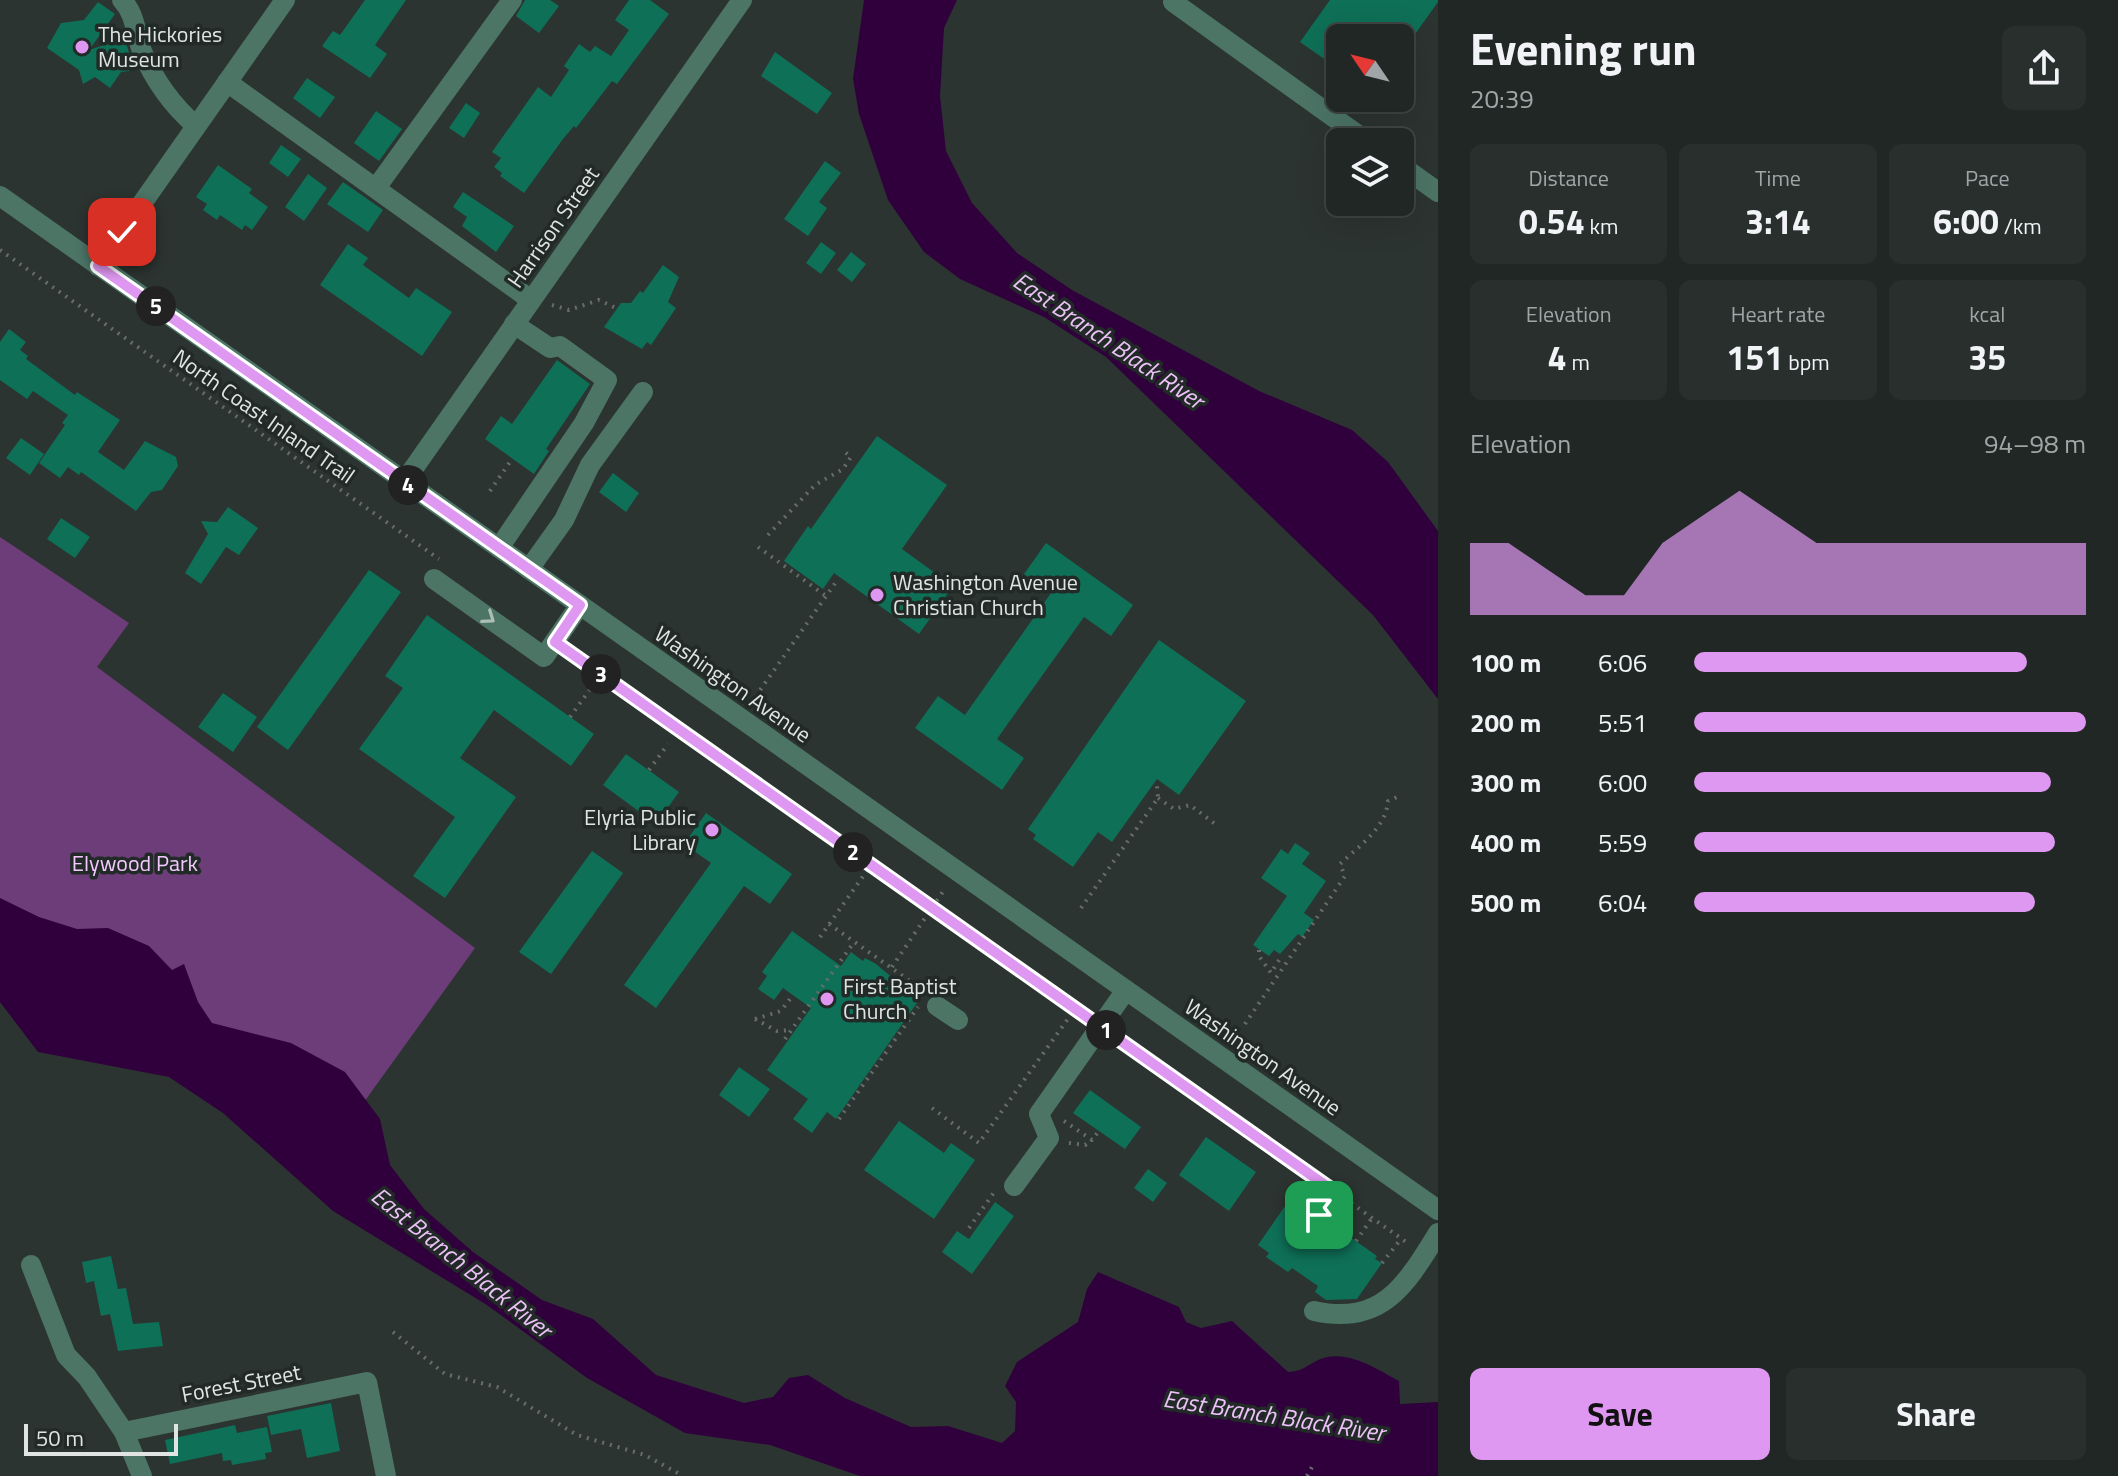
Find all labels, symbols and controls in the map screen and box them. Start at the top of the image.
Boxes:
text: Evening run [1470,15,1697,82]
place label: The Hickories Museum [98,17,222,76]
north arrow [1326,24,1414,112]
map controls [1326,24,1414,216]
button: share [2002,26,2086,110]
marker: The Hickories Museum [73,38,91,56]
text: 20:39 [1470,79,1534,118]
button: layers [1326,128,1414,216]
street label: Harrison Street [499,159,608,295]
text: Distance [1528,161,1609,195]
text: Time [1755,161,1801,195]
text: Pace [1965,161,2010,195]
text: 0.54 [1519,195,1585,247]
text: 3:14 [1745,195,1811,247]
text: 6:00 [1933,195,1999,247]
pin [88,198,156,266]
text: km [1585,209,1618,243]
text: /km [1999,209,2042,243]
icon: check [100,210,144,254]
water label: East Branch Black River [1006,263,1215,419]
pin: 5 [136,286,176,326]
text: 5 [150,289,162,323]
text: Elevation [1526,297,1611,331]
text: Heart rate [1731,297,1825,331]
text: kcal [1969,297,2005,331]
text: 4 [1548,331,1567,383]
text: 151 [1726,331,1783,383]
text: 35 [1968,331,2006,383]
street label: North Coast Inland Trail [166,340,362,492]
text: m [1567,345,1590,379]
text: bpm [1783,345,1830,379]
text: Elevation [1470,424,1571,463]
text: 94–98 m [1984,424,2086,463]
pin: 4 [388,465,428,505]
text: 4 [402,468,414,502]
place label: Washington Avenue Christian Church [893,565,1078,624]
marker: Washington Avenue Christian Church [868,586,886,604]
one-way arrow [480,608,494,623]
street label: Washington Avenue [647,617,819,751]
text: 100 m [1470,643,1541,682]
text: 6:06 [1598,643,1647,682]
pin: 3 [581,654,621,694]
text: 3 [595,657,607,691]
text: 200 m [1470,703,1541,742]
text: 5:51 [1598,703,1647,742]
text: 300 m [1470,763,1541,802]
text: 6:00 [1598,763,1647,802]
place label: Elyria Public Library [584,800,696,859]
marker: Elyria Public Library [703,821,721,839]
text: 400 m [1470,823,1541,862]
text: 5:59 [1598,823,1647,862]
pin: 2 [833,832,873,872]
text: 2 [847,835,859,869]
park label: Elywood Park [72,846,199,880]
text: 500 m [1470,883,1541,922]
text: 6:04 [1598,883,1647,922]
place label: First Baptist Church [843,969,957,1028]
marker: First Baptist Church [818,990,836,1008]
street label: Washington Avenue [1177,990,1349,1124]
pin: 1 [1086,1010,1126,1050]
text: 1 [1100,1013,1112,1047]
water label: East Branch Black River [364,1178,563,1348]
pin [1285,1181,1353,1249]
icon: arrive [1297,1193,1341,1237]
street label: Forest Street [178,1355,304,1411]
button: Save [1470,1368,1770,1460]
button: Share [1786,1368,2086,1460]
water label: East Branch Black River [1161,1380,1391,1451]
scale bar [24,1420,178,1456]
text: 50 m [36,1421,84,1455]

